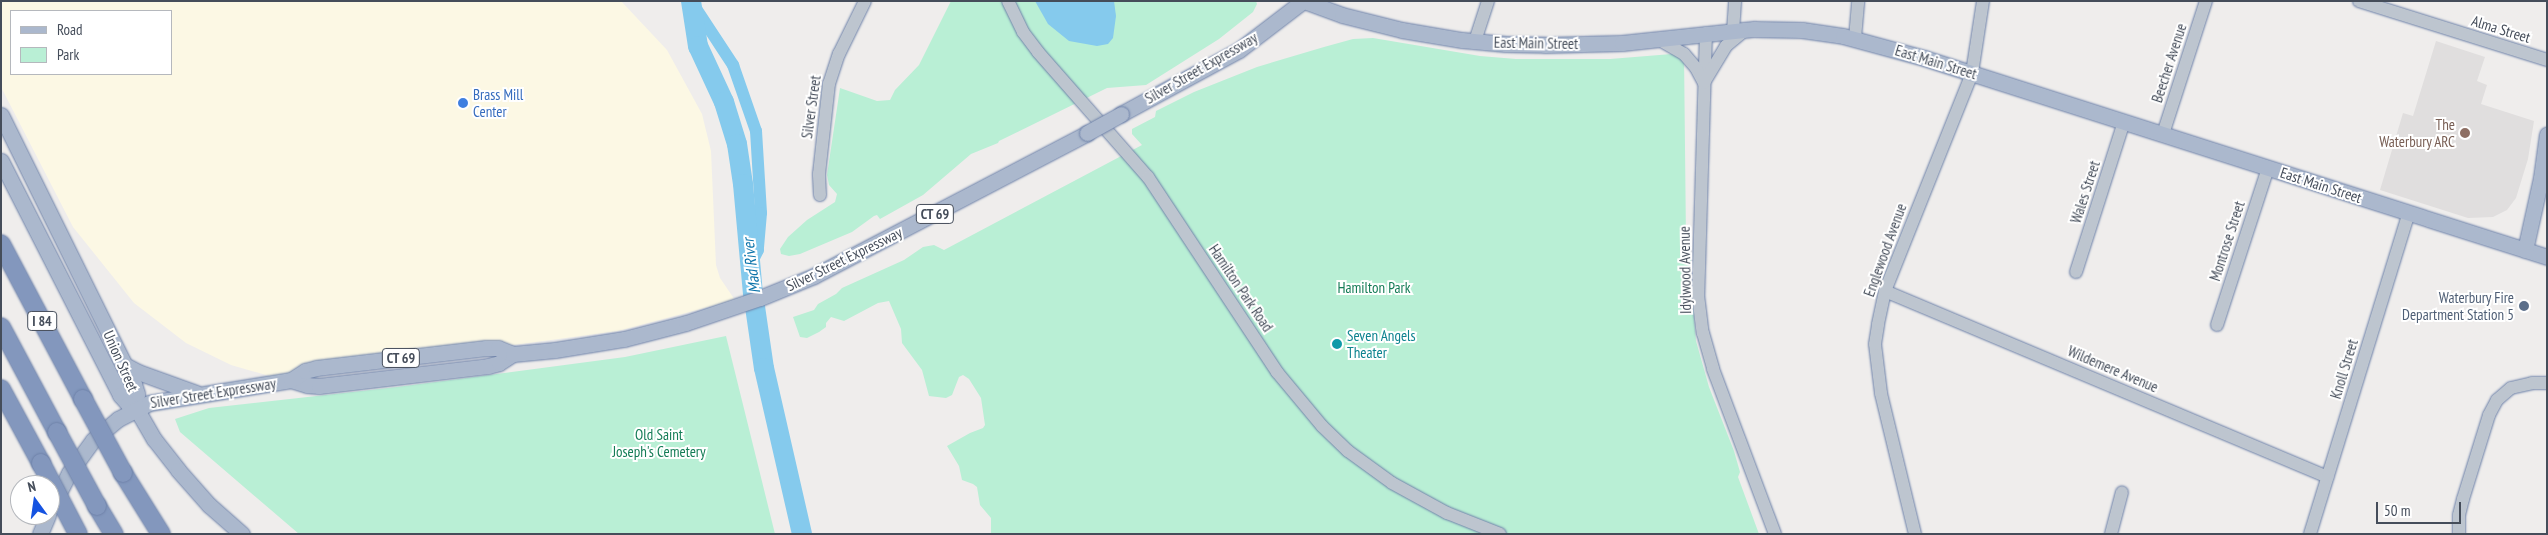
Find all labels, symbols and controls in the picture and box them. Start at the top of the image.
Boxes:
legend [10,10,172,75]
street label: Alma Street [2469,12,2533,46]
text: Road [57,20,83,39]
street label: Beecher Avenue [2148,21,2190,105]
street label: Silver Street Expressway [1142,29,1260,107]
street label: East Main Street [1494,33,1578,53]
street label: East Main Street [1893,41,1979,83]
text: Park [57,45,79,64]
street label: Silver Street [798,74,824,140]
place label: Brass Mill Center [473,85,523,120]
marker: Brass Mill Center [457,97,469,109]
place label: The Waterbury ARC [2378,115,2455,150]
marker: The Waterbury ARC [2459,127,2471,139]
street label: Wales Street [2066,159,2104,225]
street label: East Main Street [2278,163,2364,207]
street label: Montrose Street [2206,199,2248,283]
street label: Englewood Avenue [1860,201,1910,299]
road number: CT 69 [915,202,955,225]
street label: Silver Street Expressway [783,223,905,295]
street label: Idylwood Avenue [1675,226,1695,314]
water label: Mad River [738,237,764,295]
street label: Hamilton Park Road [1205,241,1277,335]
park label: Hamilton Park [1337,279,1411,297]
place label: Waterbury Fire Department Station 5 [2402,288,2514,323]
marker: Waterbury Fire Department Station 5 [2518,300,2530,312]
road number: I 84 [27,310,57,332]
place label: Seven Angels Theater [1347,326,1416,361]
street label: Union Street [100,328,142,394]
street label: Knoll Street [2326,337,2362,401]
marker: Seven Angels Theater [1331,338,1343,350]
street label: Wildemere Avenue [2065,342,2161,396]
road number: CT 69 [381,346,421,369]
street label: Silver Street Expressway [149,374,277,412]
park label: Old Saint Joseph's Cemetery [612,425,706,460]
north arrow [10,475,60,525]
text: N [26,477,37,496]
scale bar [2378,492,2463,524]
text: 50 m [2384,501,2410,520]

